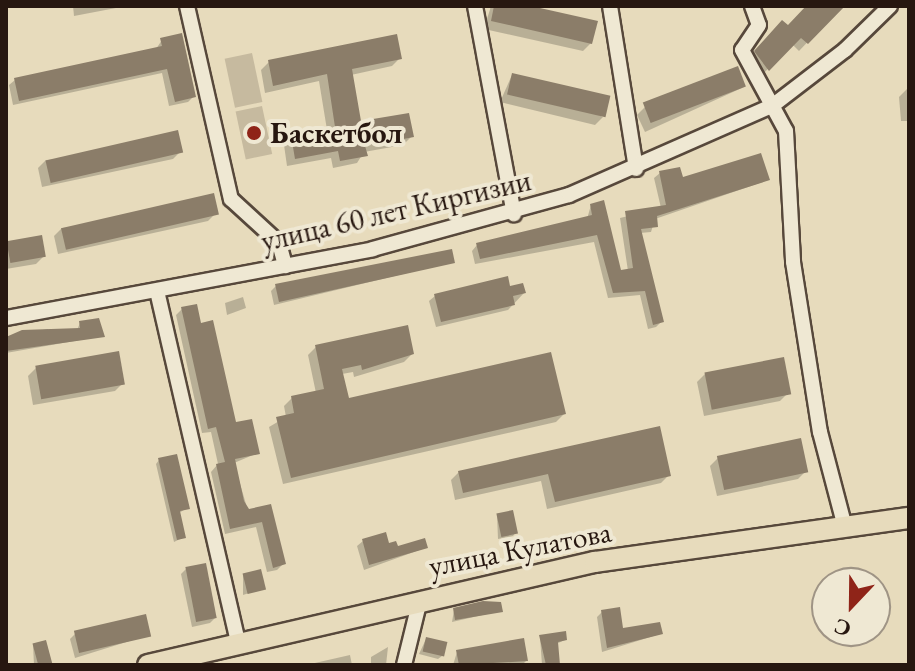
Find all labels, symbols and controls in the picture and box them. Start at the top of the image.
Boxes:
place label: Баскетбол [270,115,402,151]
marker: Баскетбол [245,124,263,142]
street label: улица 60 лет Киргизии [257,162,535,260]
street label: улица Кулатова [426,514,614,584]
north arrow [811,567,891,647]
text: С [830,611,855,644]

